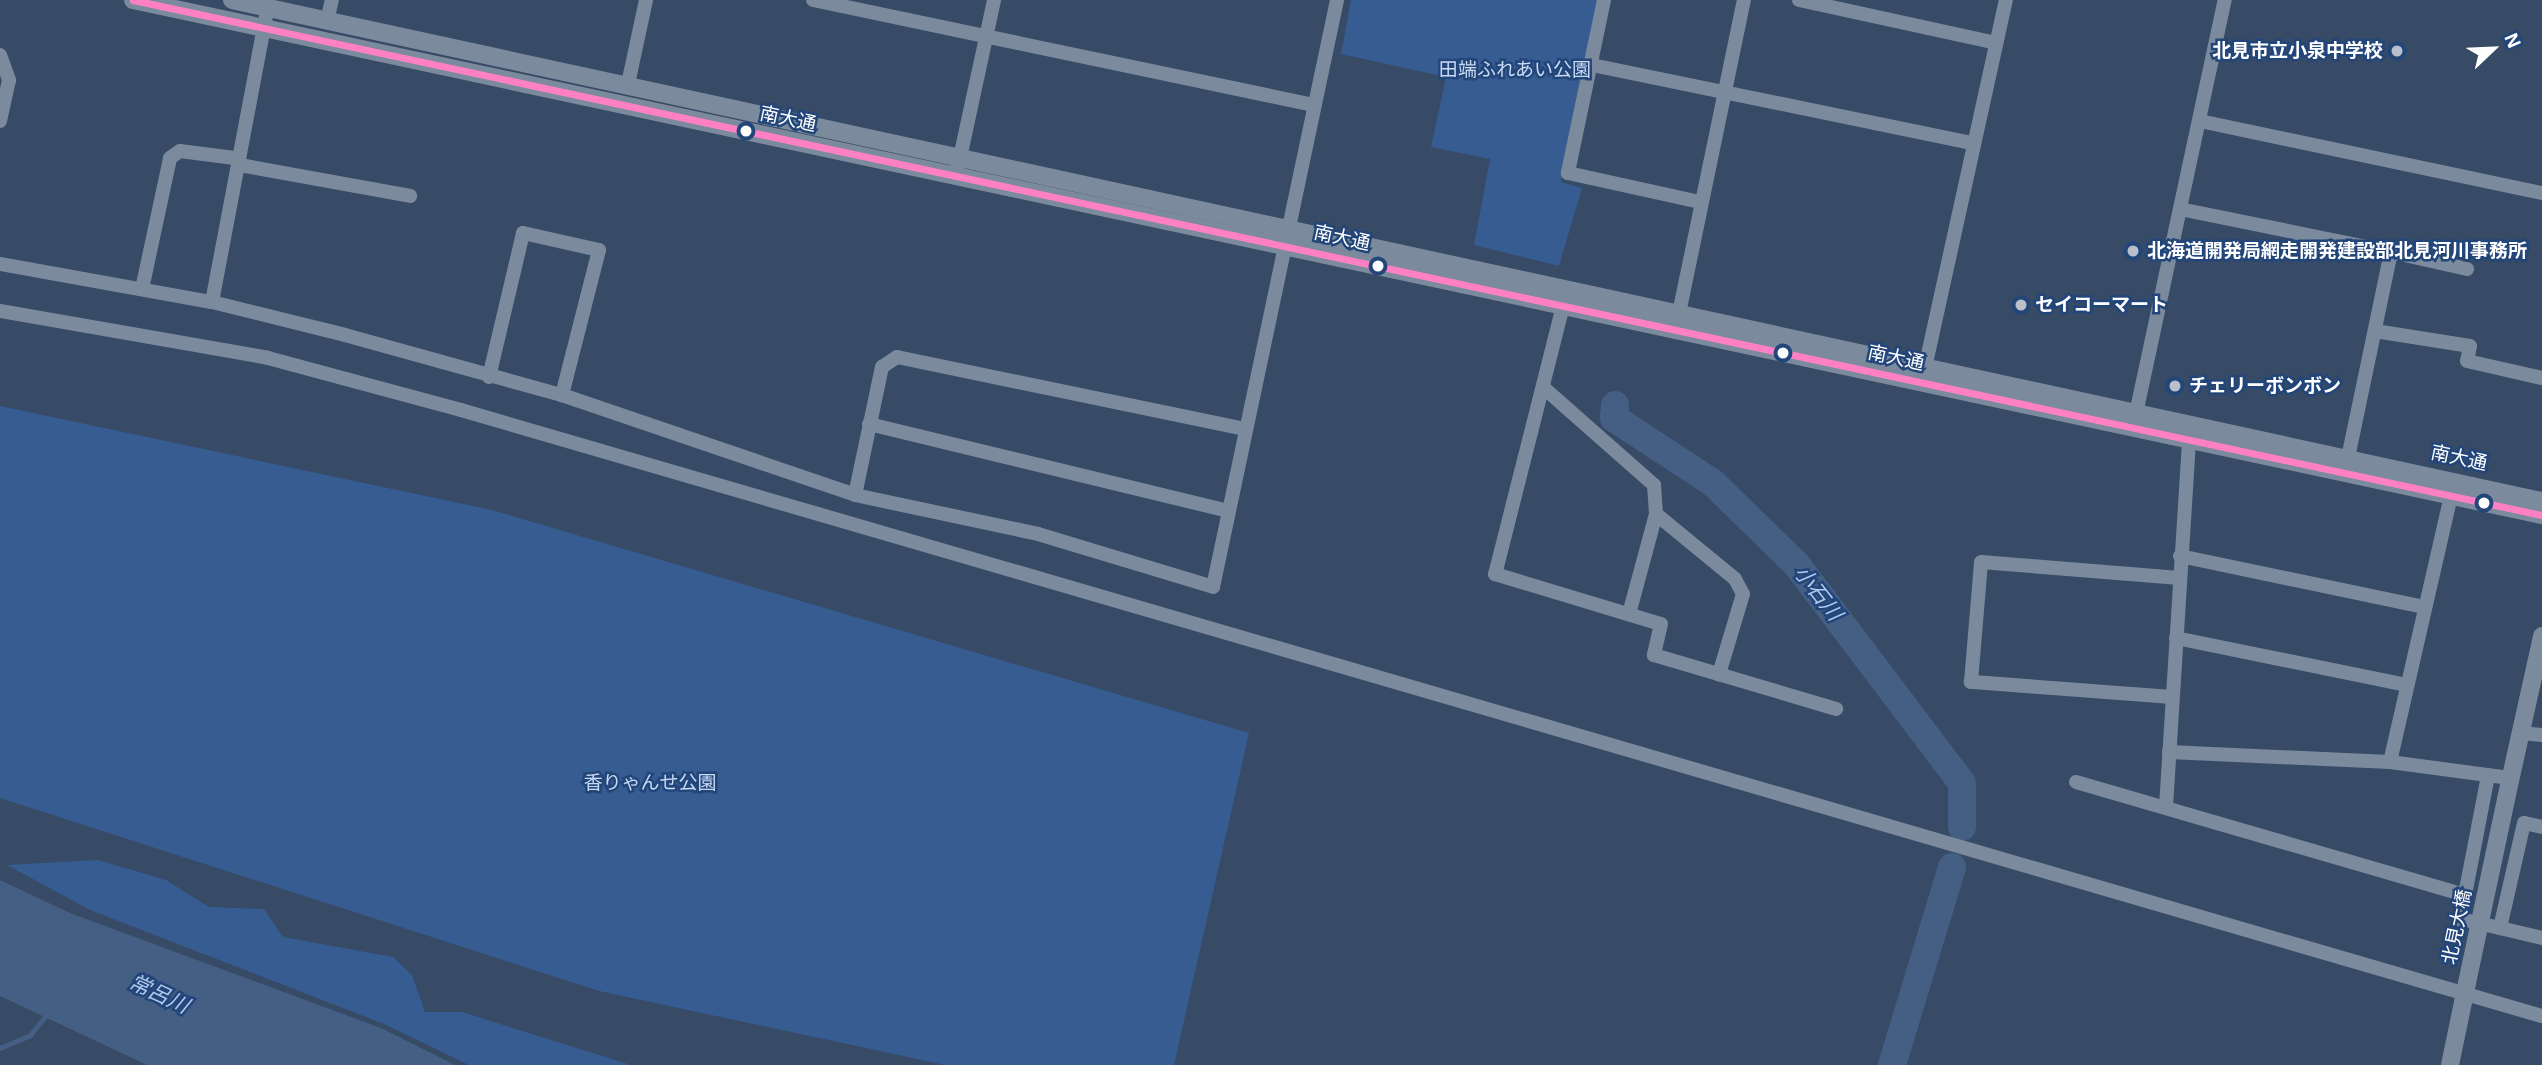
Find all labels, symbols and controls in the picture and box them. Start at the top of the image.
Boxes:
north arrow [2458,14,2528,84]
text: N [2500,30,2525,51]
place label: 北見市立小泉中学校 [2212,40,2383,62]
marker: 北見市立小泉中学校 [2389,43,2405,59]
park label: 田端ふれあい公園 [1439,59,1591,81]
street label: 南大通 [758,102,818,136]
unlabelled marker [739,124,753,138]
street label: 南大通 [1312,221,1372,255]
place label: 北海道開発局網走開発建設部北見河川事務所 [2147,240,2527,262]
marker: 北海道開発局網走開発建設部北見河川事務所 [2125,243,2141,259]
unlabelled marker [1371,259,1385,273]
place label: セイコーマート [2035,294,2168,316]
marker: セイコーマート [2013,297,2029,313]
street label: 南大通 [1866,341,1926,375]
unlabelled marker [1776,346,1790,360]
place label: チェリーボンボン [2189,375,2341,397]
marker: チェリーボンボン [2167,378,2183,394]
street label: 南大通 [2429,441,2489,475]
unlabelled marker [2477,496,2491,510]
water label: 小石川 [1789,560,1847,626]
park label: 香りゃんせ公園 [584,772,716,794]
street label: 北見大橋 [2438,887,2476,967]
water label: 常呂川 [125,969,193,1019]

